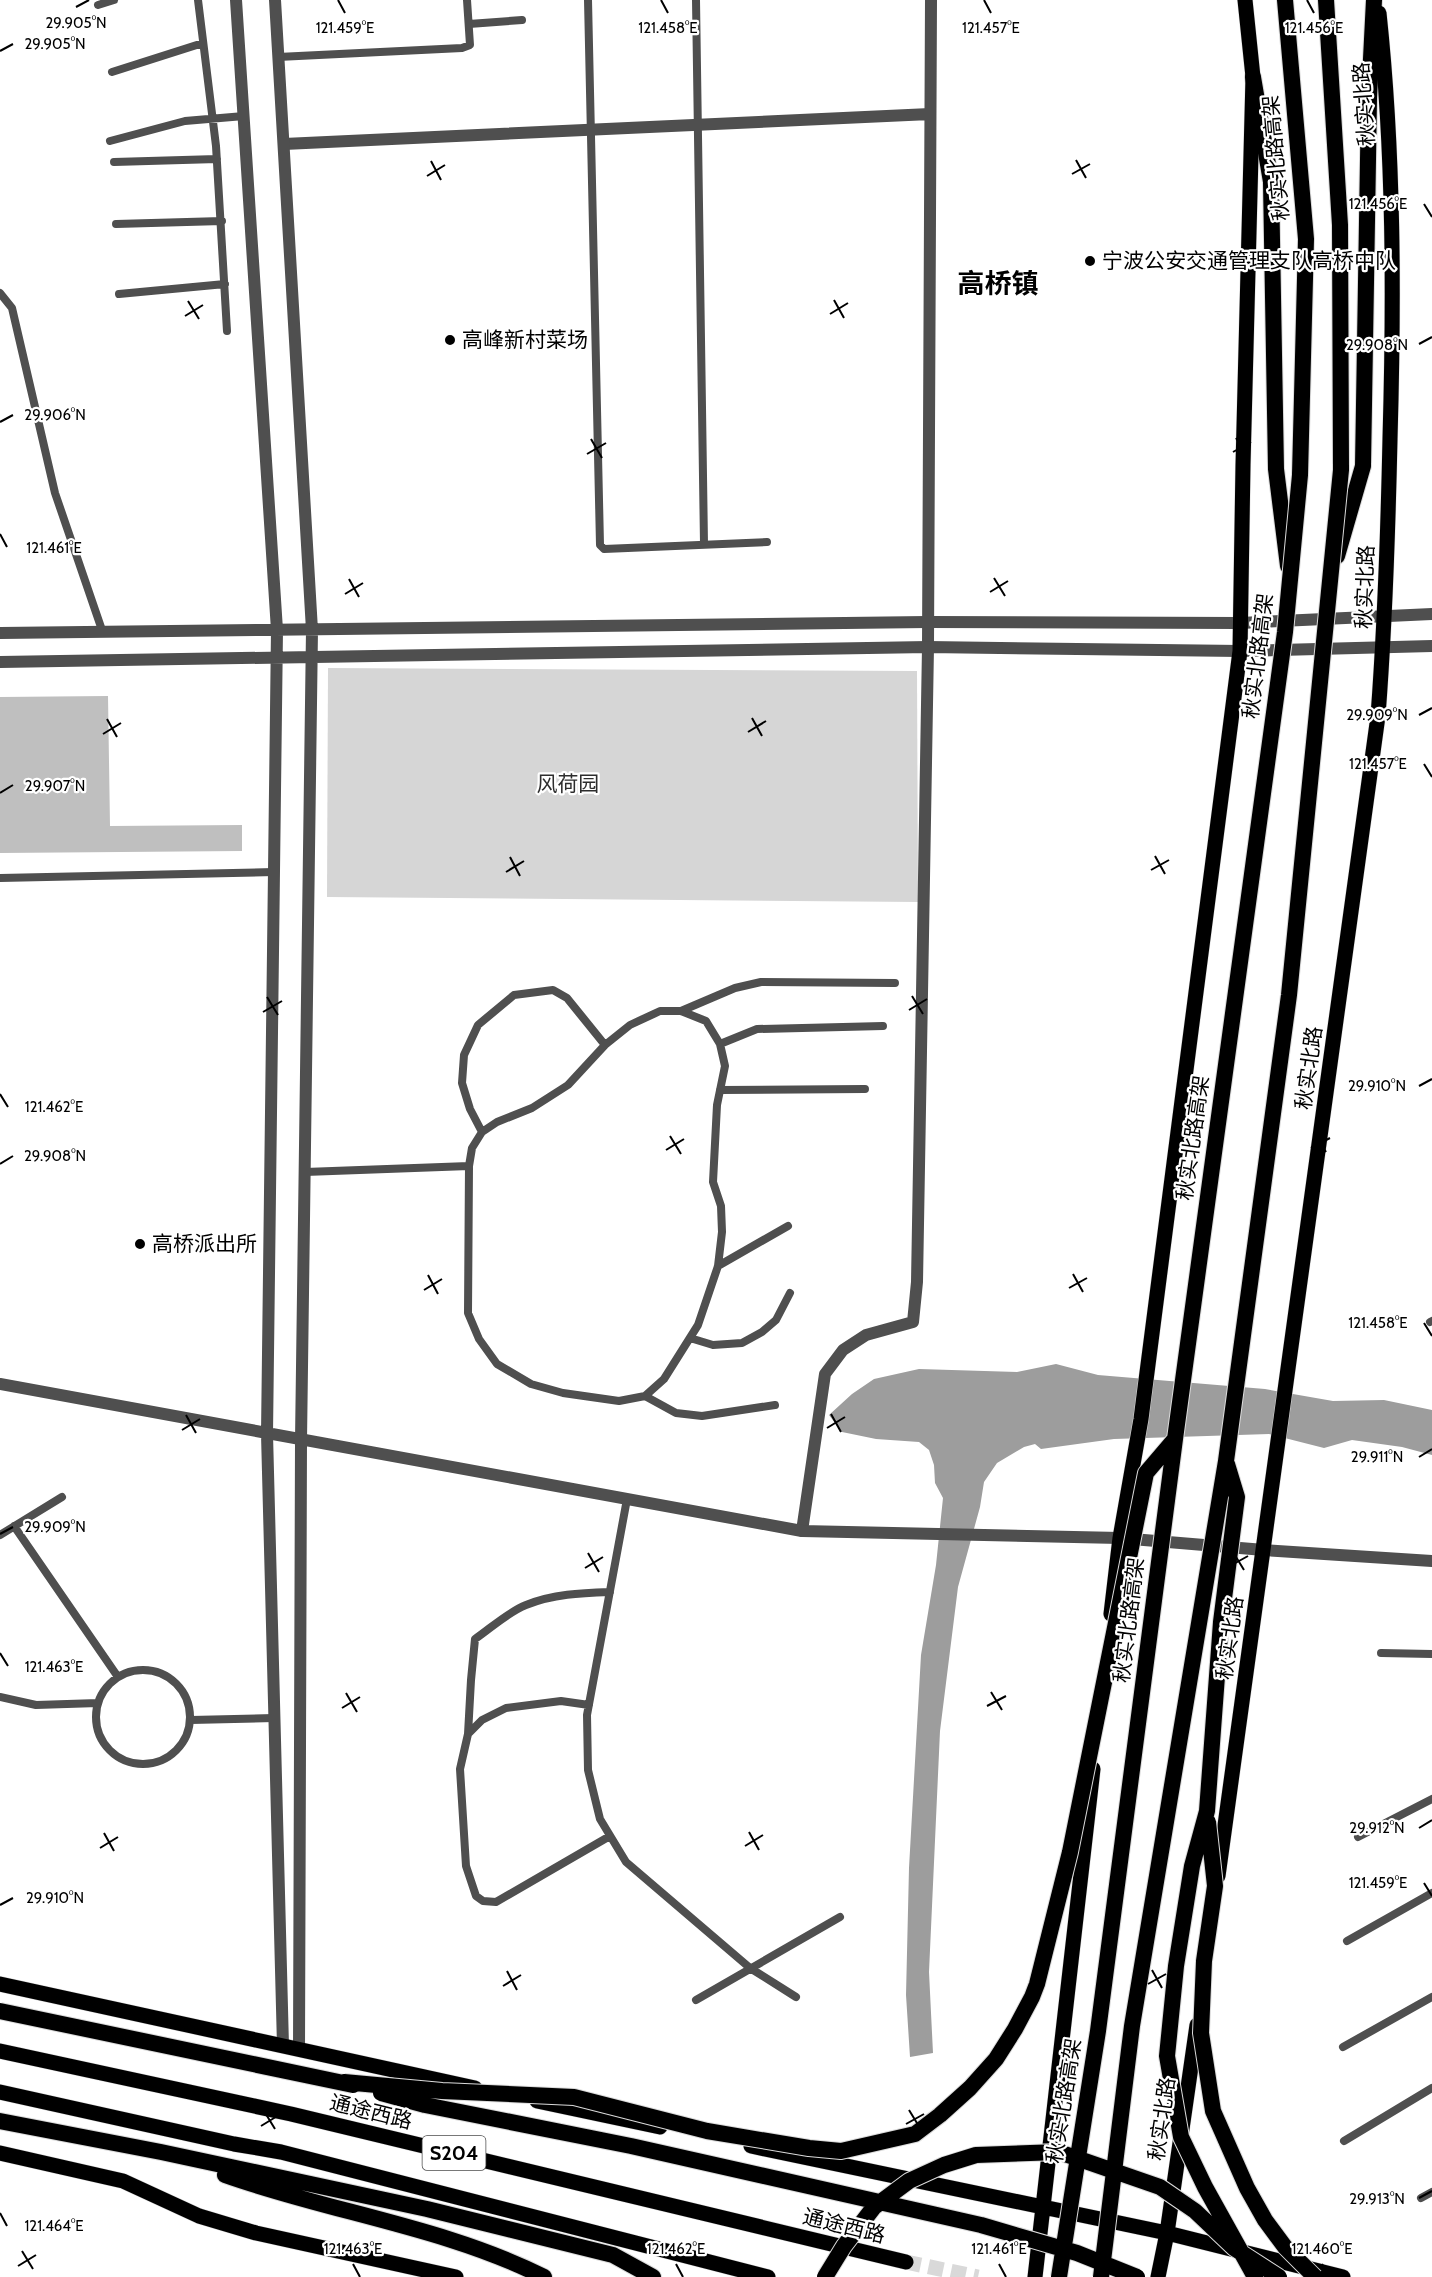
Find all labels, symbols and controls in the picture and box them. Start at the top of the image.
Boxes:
text: 29.905°N [45,14,107,32]
text: 121.459°E [316,19,374,37]
text: 121.458°E [638,19,698,37]
text: 121.457°E [962,19,1020,37]
text: 121.456°E [1285,19,1343,37]
text: 29.905°N [24,35,86,53]
street label: 秋实北路 [1348,61,1379,147]
street label: 秋实北路高架 [1258,94,1293,222]
text: 121.456°E [1349,195,1407,213]
place label: 宁波公安交通管理支队高桥中队 [1102,248,1396,273]
marker: 宁波公安交通管理支队高桥中队 [1083,254,1097,268]
district label: 高桥镇 [958,267,1039,300]
place label: 高峰新村菜场 [462,327,588,352]
marker: 高峰新村菜场 [443,333,457,347]
text: 29.908°N [1346,336,1408,354]
text: 29.906°N [24,406,86,424]
text: 121.461°E [26,539,82,557]
street label: 秋实北路 [1351,545,1378,629]
street label: 秋实北路高架 [1237,592,1278,720]
text: 29.909°N [1346,706,1408,724]
text: 121.457°E [1349,755,1407,773]
park label: 风荷园 [537,771,600,796]
text: 29.907°N [25,777,85,795]
street label: 秋实北路 [1290,1025,1327,1111]
street label: 秋实北路高架 [1171,1074,1214,1202]
text: 29.910°N [1348,1077,1406,1095]
text: 121.462°E [25,1098,83,1116]
text: 29.908°N [24,1147,86,1165]
place label: 高桥派出所 [152,1231,257,1256]
marker: 高桥派出所 [133,1237,147,1251]
text: 121.458°E [1348,1314,1408,1332]
text: 29.911°N [1351,1448,1403,1466]
text: 29.909°N [24,1518,86,1536]
street label: 秋实北路高架 [1108,1556,1149,1684]
street label: 秋实北路 [1211,1595,1248,1681]
text: 121.463°E [25,1658,83,1676]
text: 29.912°N [1349,1819,1405,1837]
text: 121.459°E [1349,1874,1407,1892]
text: 29.910°N [26,1889,84,1907]
street label: 秋实北路高架 [1041,2037,1086,2165]
street label: 秋实北路 [1143,2076,1180,2162]
street label: 通途西路 [327,2089,415,2134]
road number: S204 [422,2136,486,2170]
text: 29.913°N [1349,2190,1405,2208]
street label: 通途西路 [800,2203,888,2248]
text: 121.464°E [24,2217,84,2235]
text: 121.463°E [324,2240,382,2258]
text: 121.462°E [647,2240,705,2258]
text: 121.461°E [971,2240,1027,2258]
text: 121.460°E [1291,2240,1353,2258]

